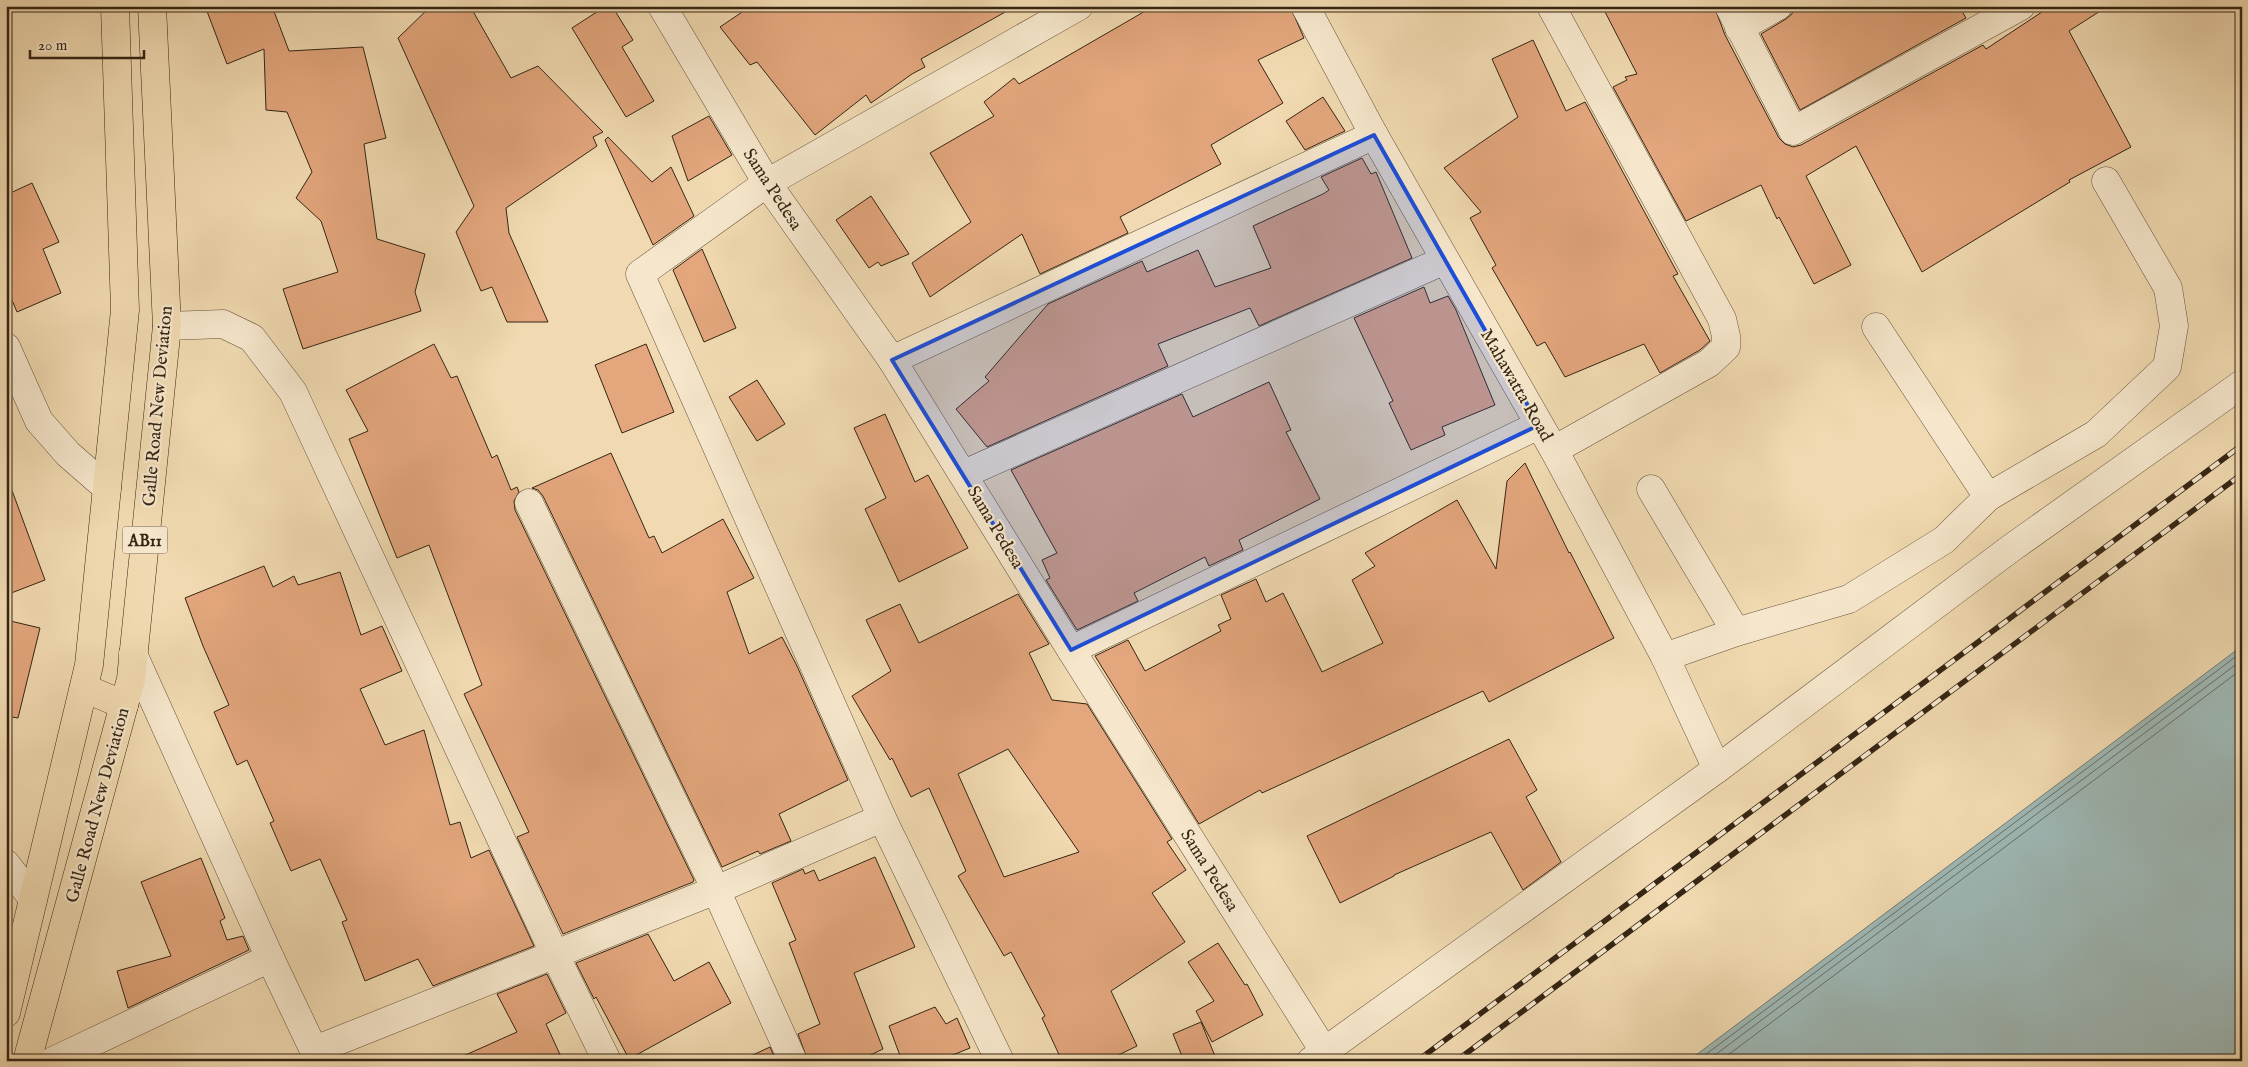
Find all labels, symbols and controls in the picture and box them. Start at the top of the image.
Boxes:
scale bar [30,28,144,60]
text: 20 m [38,36,68,55]
street label: Sama Pedesa [737,145,807,235]
street label: Galle Road New Deviation [138,305,179,507]
street label: Mahawatta Road [1474,325,1557,446]
street label: Sama Pedesa [961,482,1029,574]
road number: AB11 [122,526,168,554]
street label: Galle Road New Deviation [61,705,136,906]
street label: Sama Pedesa [1174,825,1243,917]

